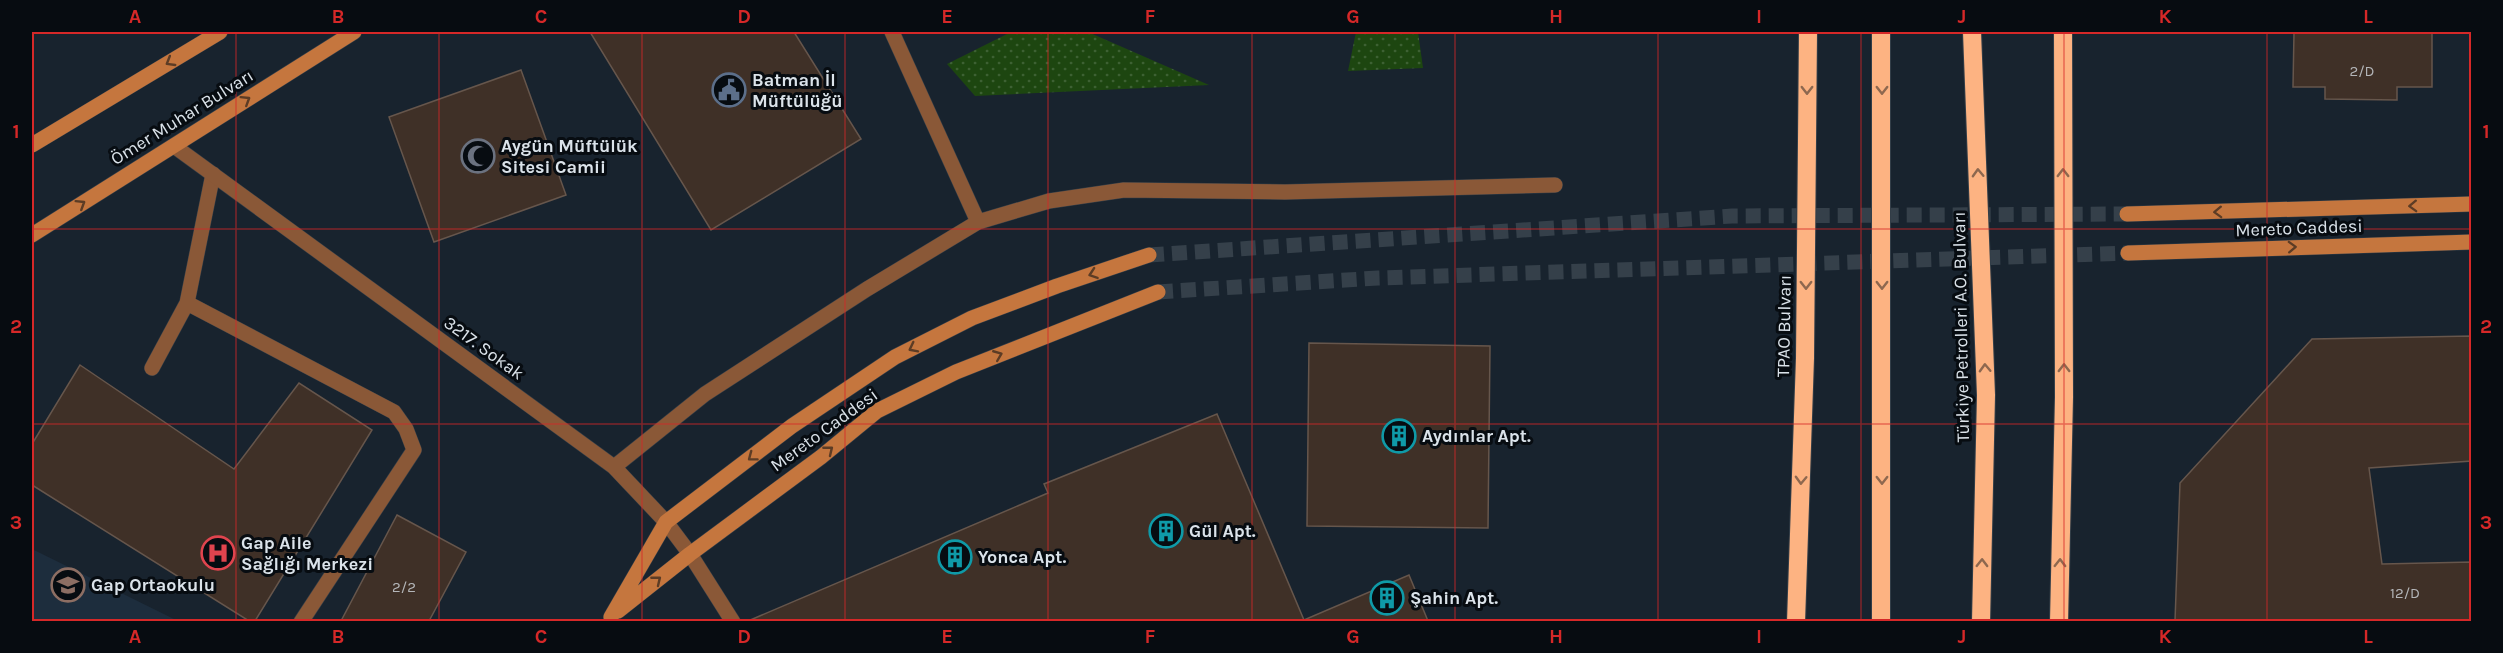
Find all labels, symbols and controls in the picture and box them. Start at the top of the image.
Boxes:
text: A [129,5,142,28]
text: B [332,5,344,28]
text: C [535,5,547,28]
text: D [737,5,751,28]
text: E [941,5,953,28]
text: F [1145,5,1156,28]
text: G [1346,5,1360,28]
text: H [1549,5,1563,28]
text: I [1756,5,1762,28]
text: J [1958,5,1966,28]
text: K [2158,5,2172,28]
text: L [2363,5,2373,28]
one-way arrow [166,54,176,66]
house number: 2/D [2349,62,2375,80]
street label: Ömer Muhar Bulvarı [107,64,257,170]
place label: Batman İl Müftülüğü [752,69,843,112]
public building icon: Batman İl Müftülüğü [711,72,747,108]
one-way arrow [1801,85,1813,94]
one-way arrow [1876,85,1888,94]
one-way arrow [239,96,250,107]
text: 1 [12,120,20,143]
text: 1 [2482,120,2490,143]
place label: Aygün Müftülük Sitesi Camii [501,135,638,178]
mosque icon: Aygün Müftülük Sitesi Camii [460,138,496,174]
one-way arrow [1971,169,1984,178]
one-way arrow [2057,169,2069,178]
one-way arrow [2409,199,2418,212]
one-way arrow [75,200,85,212]
one-way arrow [2214,205,2223,218]
street label: Türkiye Petrolleri A.O. Bulvarı [1948,211,1974,443]
street label: Mereto Caddesi [2235,215,2363,241]
one-way arrow [2287,241,2296,254]
one-way arrow [1088,266,1099,279]
street label: TPAO Bulvarı [1772,275,1796,377]
one-way arrow [1800,280,1812,289]
one-way arrow [1876,280,1888,289]
street label: 3217. Sokak [440,312,528,384]
text: 2 [10,315,22,338]
text: 2 [2480,315,2492,338]
one-way arrow [909,340,920,352]
one-way arrow [992,350,1003,362]
one-way arrow [1978,364,1991,373]
one-way arrow [2058,364,2070,373]
street label: Mereto Caddesi [766,384,882,476]
building icon: Aydınlar Apt. [1381,418,1417,454]
place label: Aydınlar Apt. [1422,425,1531,447]
one-way arrow [822,446,833,457]
one-way arrow [748,450,759,461]
one-way arrow [1794,475,1807,484]
one-way arrow [1876,475,1888,484]
text: 3 [10,511,22,534]
text: 3 [2480,511,2492,534]
building icon: Gül Apt. [1148,513,1184,549]
place label: Gül Apt. [1189,520,1256,542]
place label: Gap Aile Sağlığı Merkezi [241,532,373,575]
hospital icon: Gap Aile Sağlığı Merkezi [200,535,236,571]
building icon: Yonca Apt. [937,539,973,575]
place label: Yonca Apt. [978,546,1066,568]
one-way arrow [1976,559,1988,568]
one-way arrow [2054,559,2067,568]
school or university icon: Gap Ortaokulu [50,567,86,603]
place label: Gap Ortaokulu [91,574,215,596]
one-way arrow [650,576,661,587]
house number: 2/2 [392,578,416,596]
building icon: Şahin Apt. [1369,580,1405,616]
house number: 12/D [2390,584,2420,602]
place label: Şahin Apt. [1410,587,1498,609]
text: A [129,625,142,648]
text: B [332,625,344,648]
text: C [535,625,547,648]
text: D [737,625,751,648]
text: E [941,625,953,648]
text: F [1145,625,1156,648]
text: G [1346,625,1360,648]
text: H [1549,625,1563,648]
text: I [1756,625,1762,648]
text: J [1958,625,1966,648]
text: K [2158,625,2172,648]
text: L [2363,625,2373,648]

